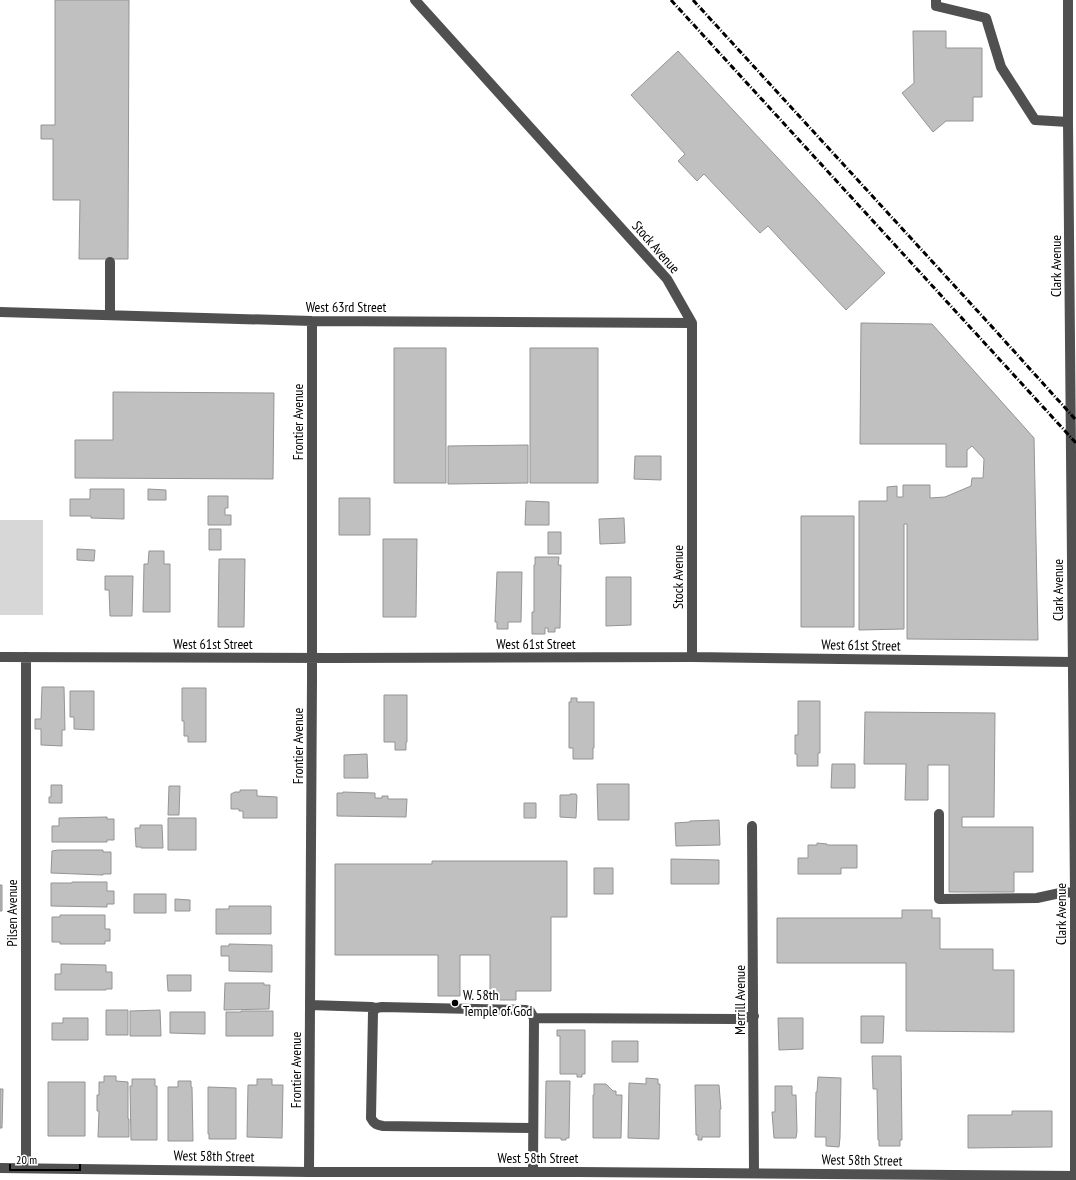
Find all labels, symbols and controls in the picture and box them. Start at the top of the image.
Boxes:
street label: Stock Avenue [628,217,684,277]
street label: Clark Avenue [1047,235,1065,297]
street label: West 63rd Street [306,298,386,316]
street label: Frontier Avenue [289,384,307,460]
street label: Stock Avenue [669,545,687,609]
street label: Clark Avenue [1049,559,1067,621]
street label: West 61st Street [173,635,253,653]
street label: West 61st Street [496,635,576,653]
street label: West 61st Street [821,635,901,655]
street label: Frontier Avenue [289,708,307,784]
street label: Pilsen Avenue [3,879,21,947]
street label: Clark Avenue [1052,883,1070,945]
street label: Merrill Avenue [731,965,749,1035]
place label: W. 58th Temple of God [463,986,532,1020]
marker: W. 58th Temple of God [450,998,460,1008]
street label: Frontier Avenue [287,1032,305,1108]
scale bar [10,1146,80,1172]
street label: West 58th Street [173,1146,255,1166]
street label: West 58th Street [498,1149,579,1167]
street label: West 58th Street [821,1150,903,1170]
text: 20 m [16,1152,37,1167]

